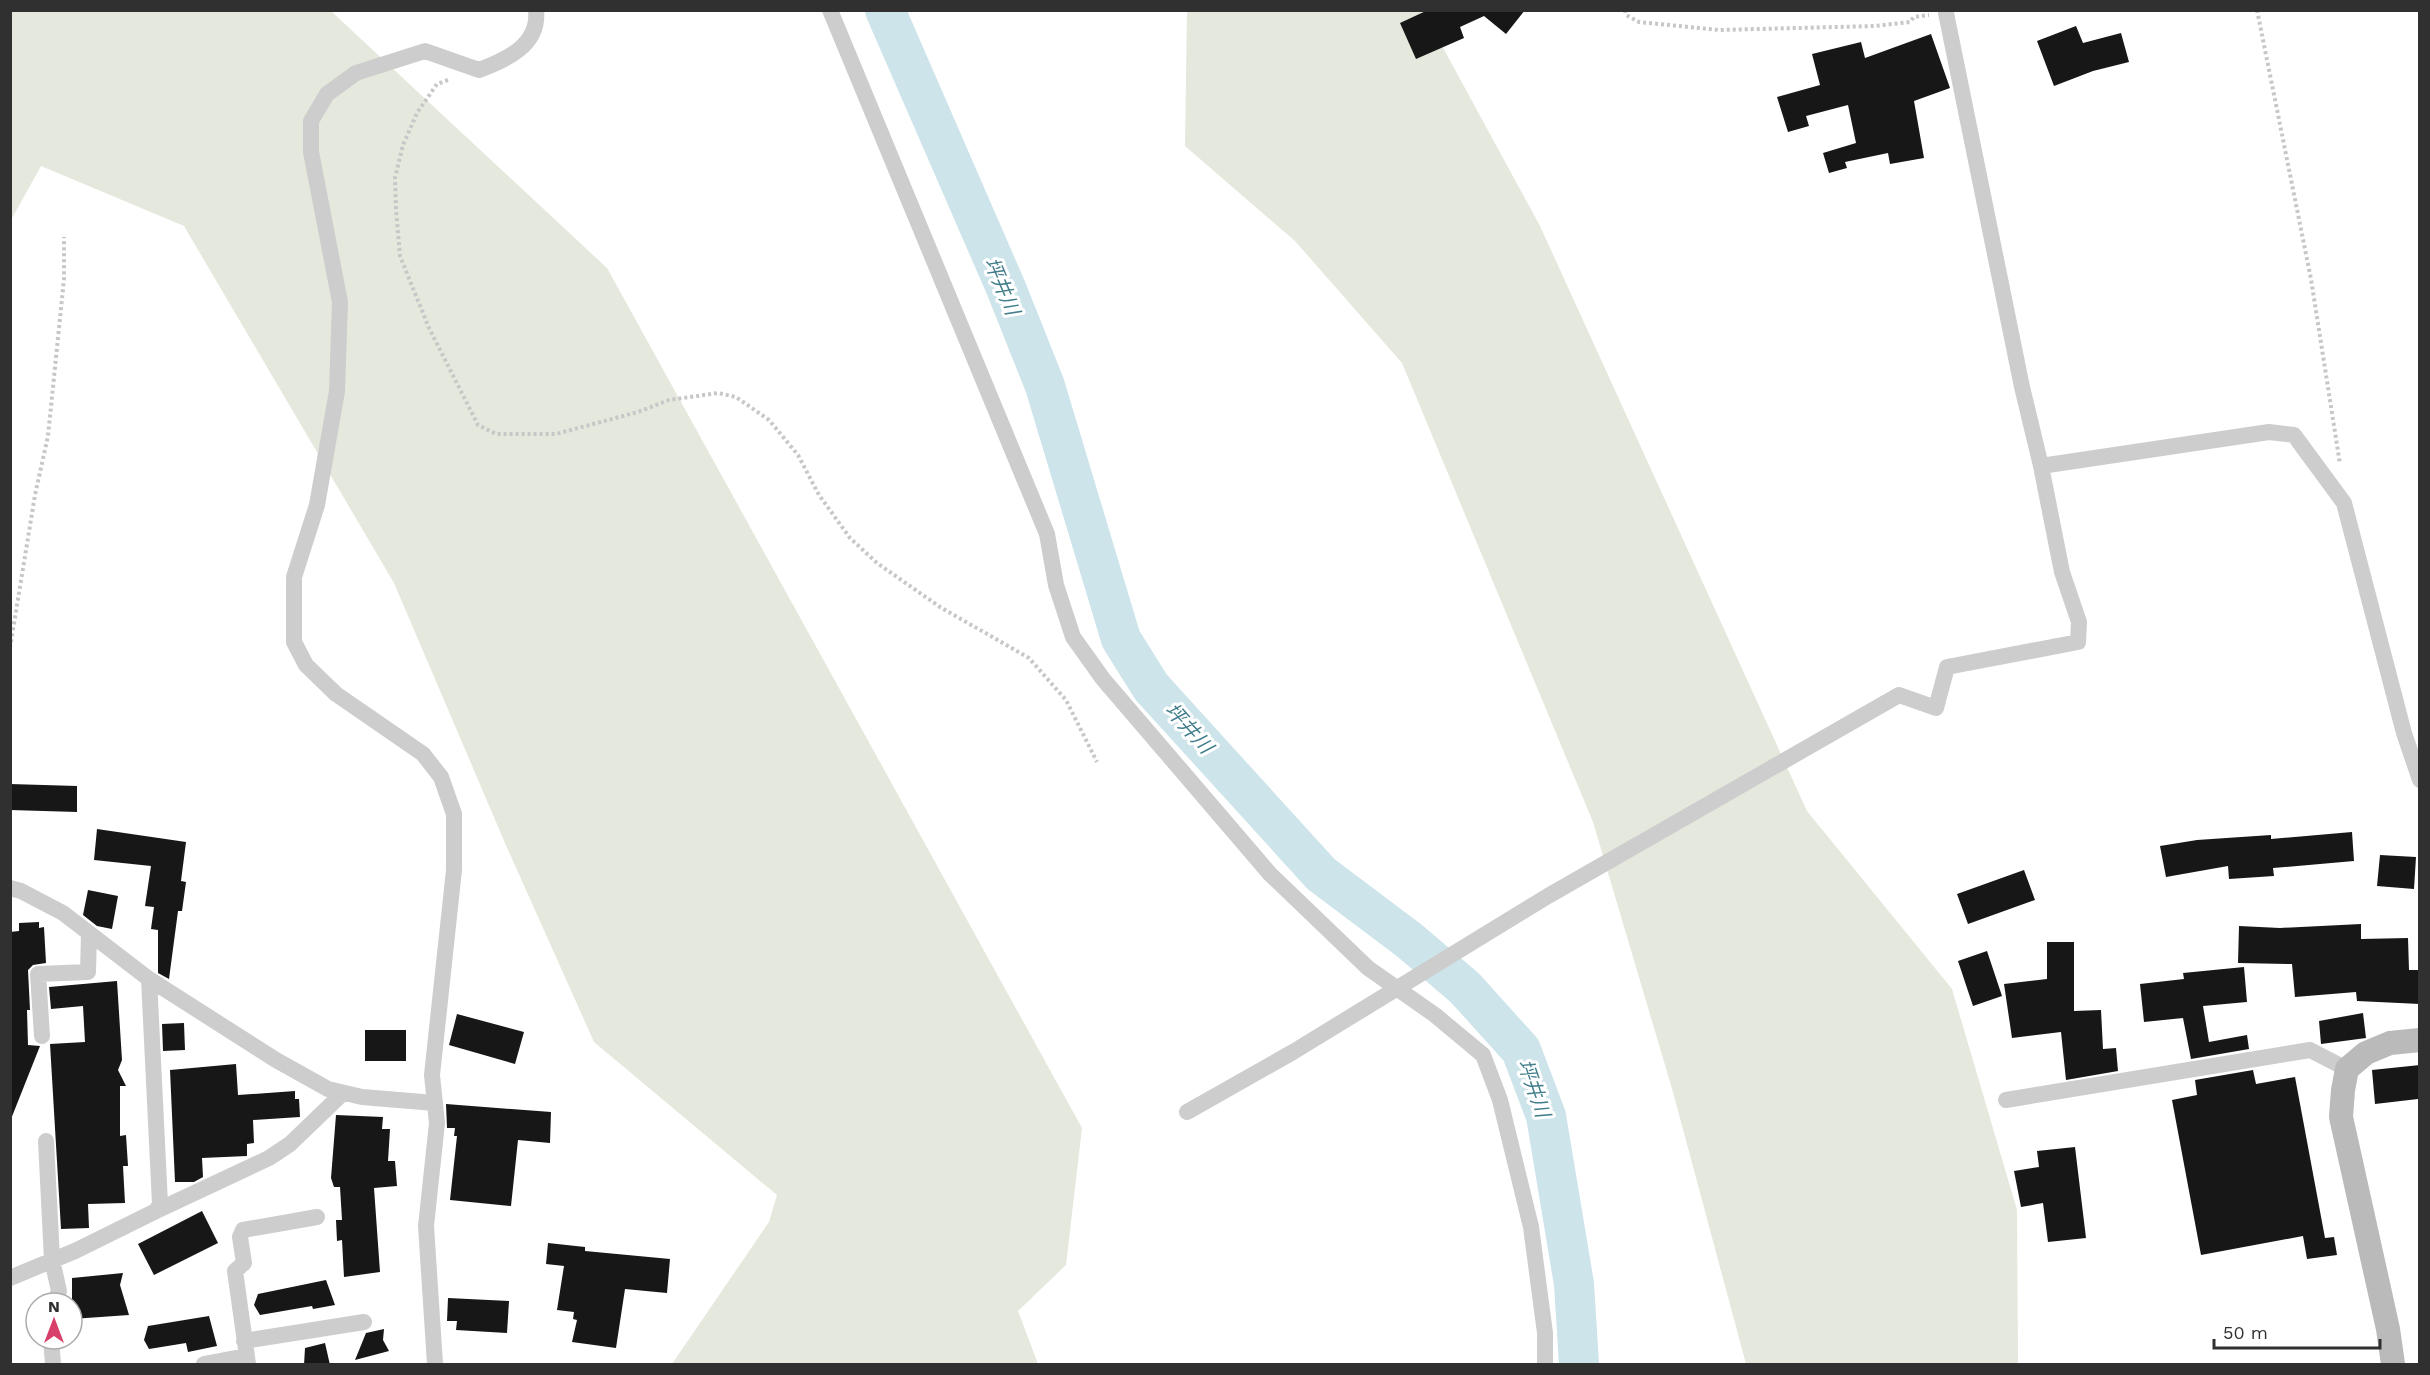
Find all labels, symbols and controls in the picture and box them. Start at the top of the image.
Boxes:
water label: 坪井川 [979,254,1026,320]
water label: 坪井川 [1160,698,1219,760]
water label: 坪井川 [1513,1056,1556,1122]
north arrow [24,1291,84,1351]
text: N [48,1297,60,1316]
scale bar [2214,1312,2380,1350]
text: 50 m [2223,1322,2268,1343]

